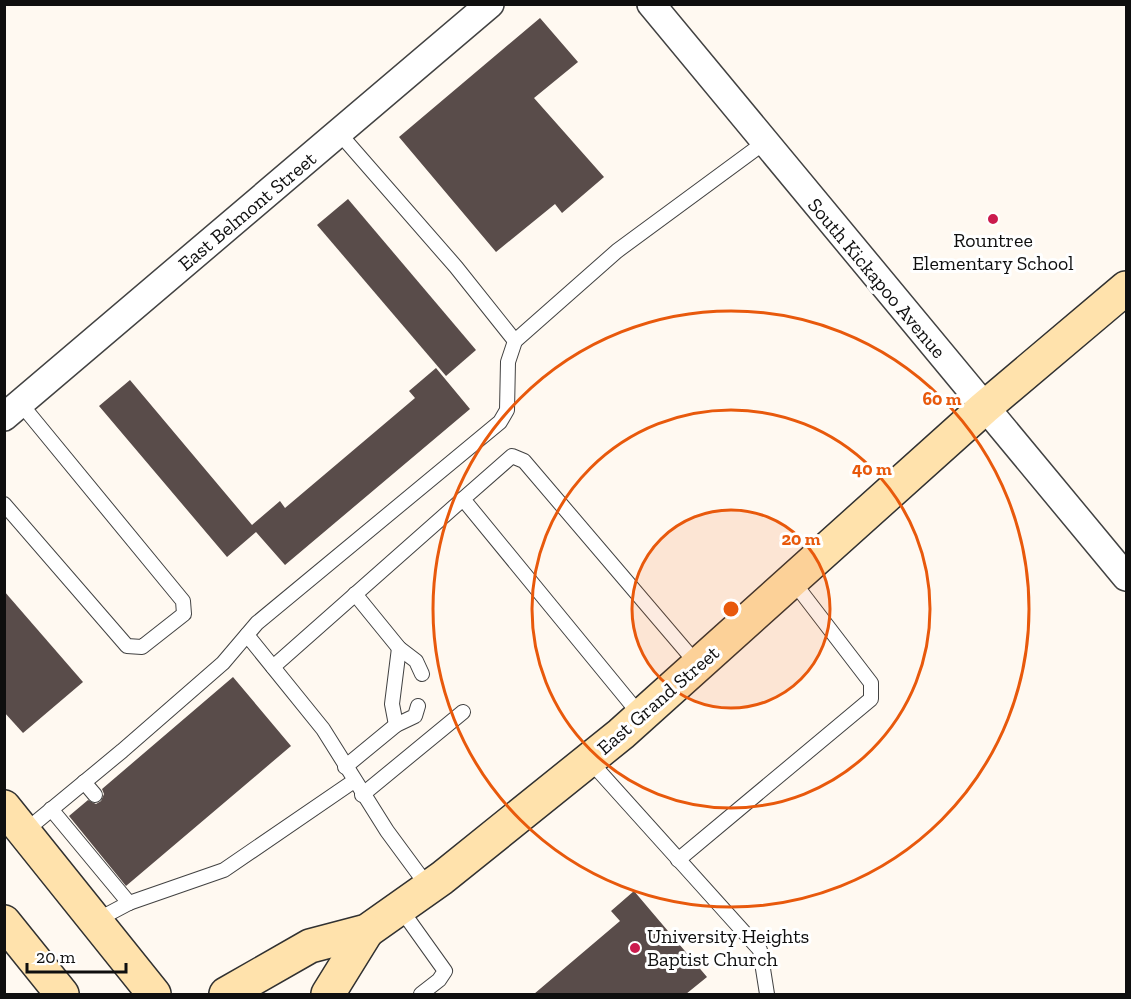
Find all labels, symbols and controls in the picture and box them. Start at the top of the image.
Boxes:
street label: East Belmont Street [173,146,321,276]
street label: South Kickapoo Avenue [803,193,951,363]
marker: Rountree Elementary School [986,212,1000,226]
place label: Rountree Elementary School [912,228,1074,275]
text: 60 m [922,388,962,410]
text: 40 m [852,458,892,480]
text: 20 m [781,528,821,550]
centre of rings [721,599,741,619]
street label: East Grand Street [592,640,724,759]
place label: University Heights Baptist Church [647,924,809,971]
scale bar [27,936,126,974]
marker: University Heights Baptist Church [628,941,642,955]
text: 20 m [36,946,76,968]

